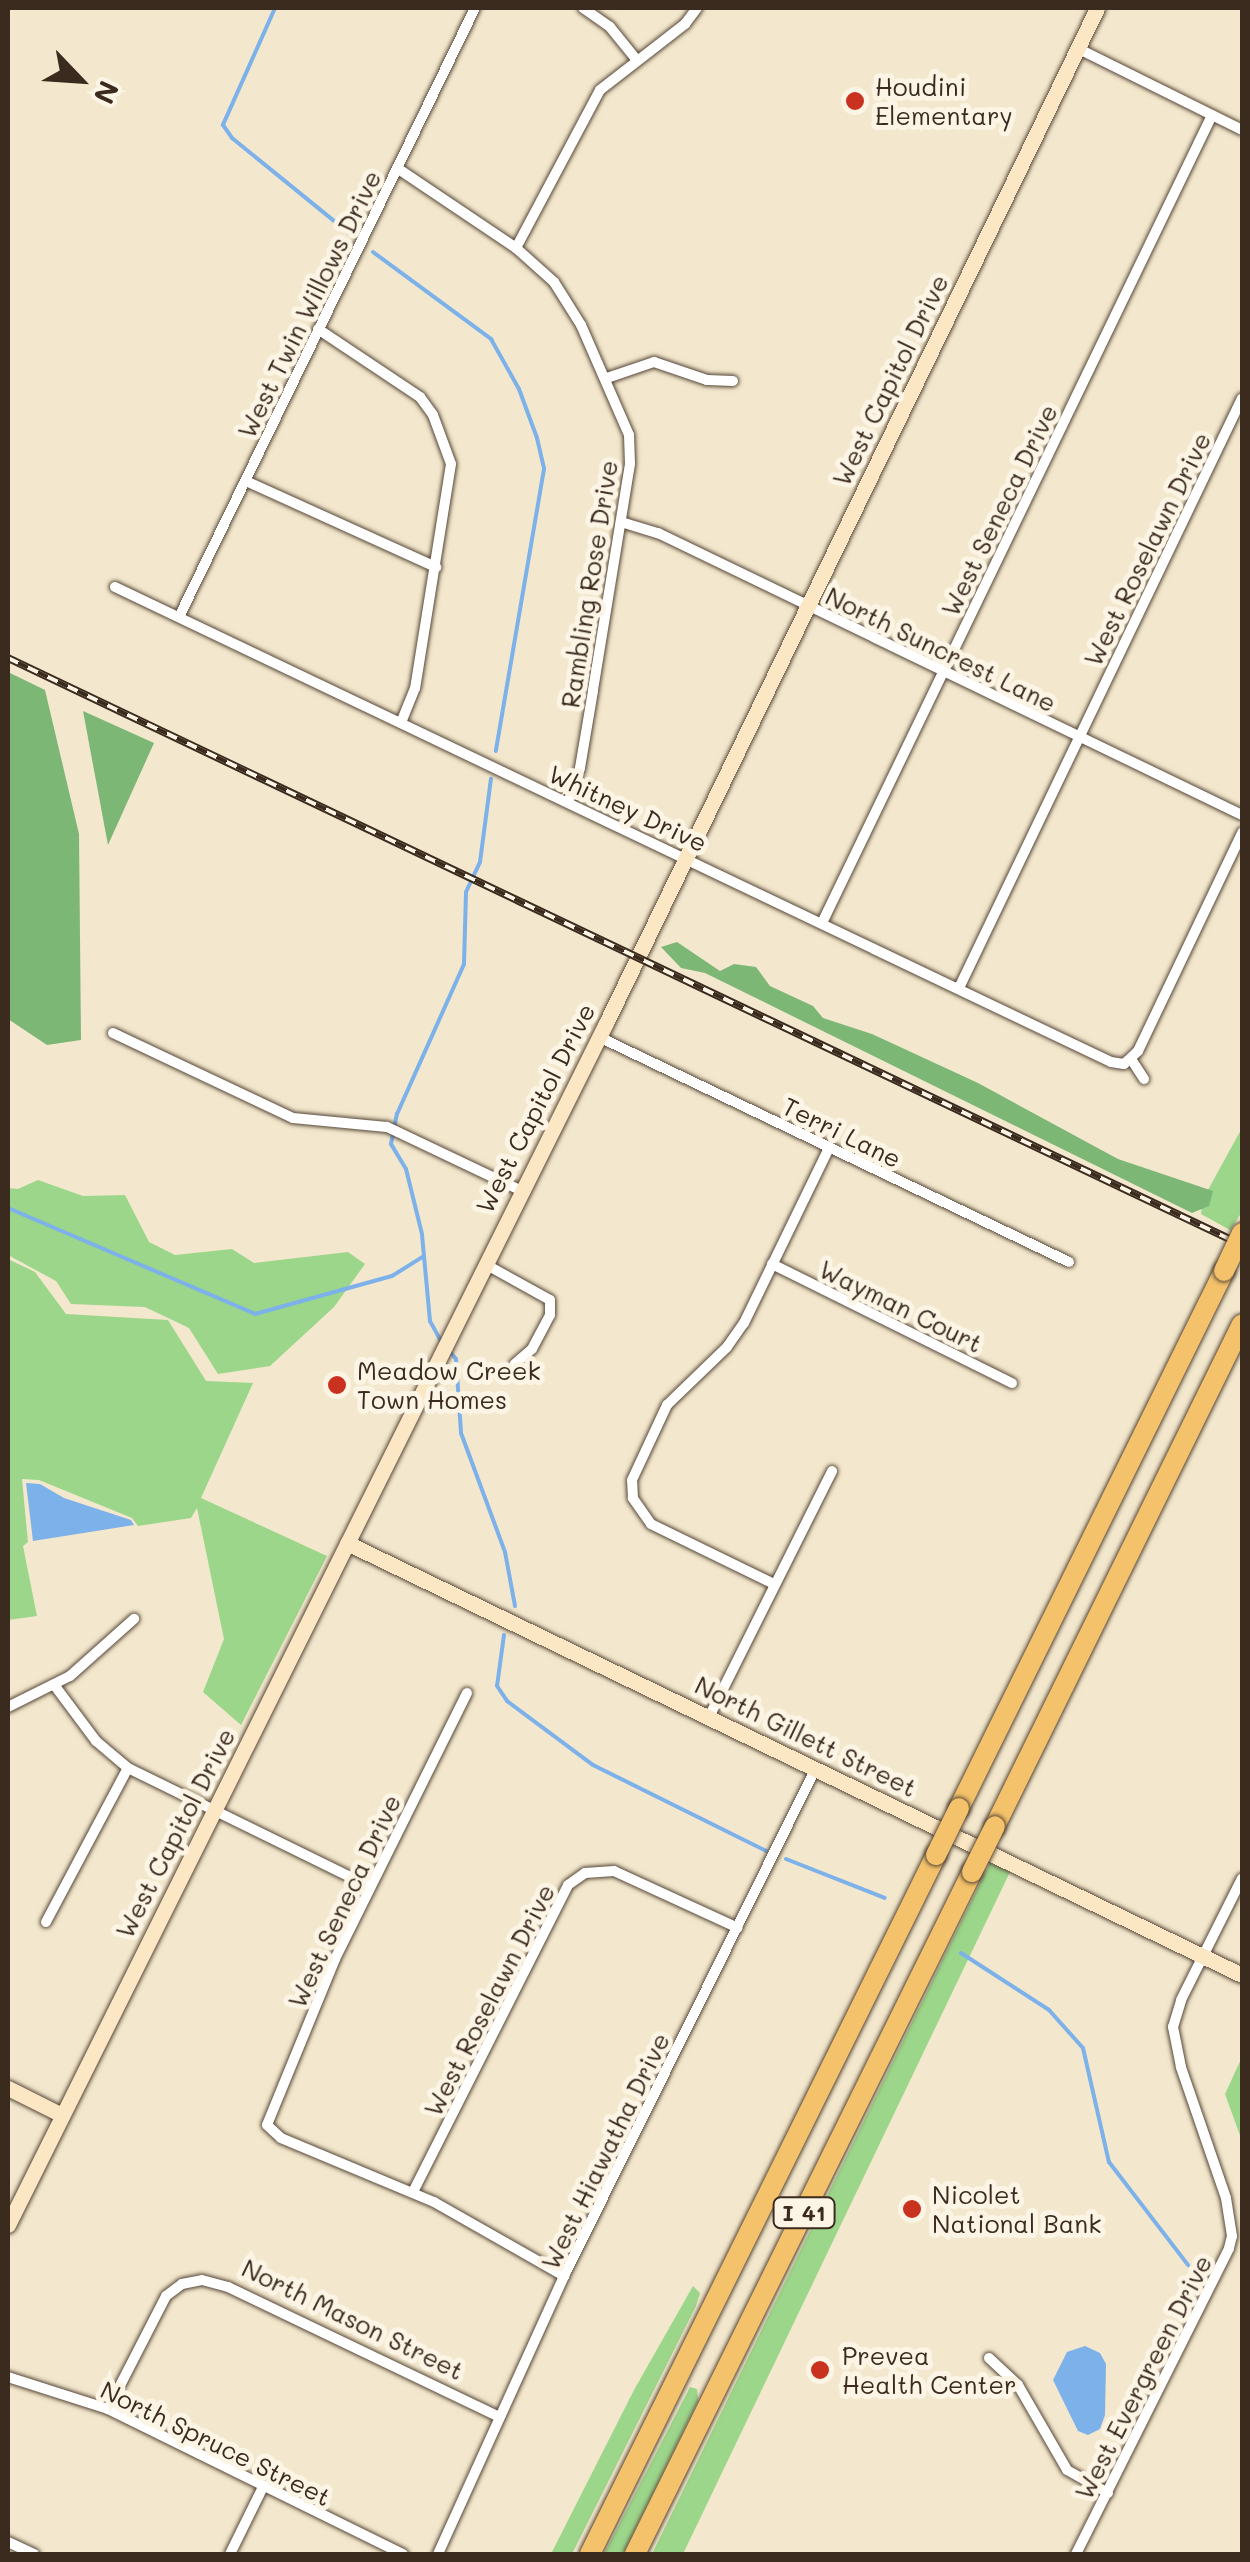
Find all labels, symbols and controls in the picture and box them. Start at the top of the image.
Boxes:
north arrow [30,30,130,130]
place label: Houdini Elementary [875,72,1012,131]
text: N [86,75,128,110]
marker: Houdini Elementary [844,90,866,112]
street label: West Twin Willows Drive [231,165,387,443]
street label: West Capitol Drive [826,270,954,490]
street label: West Seneca Drive [935,399,1063,621]
street label: West Roselawn Drive [1077,427,1217,671]
street label: Rambling Rose Drive [555,458,623,710]
street label: North Suncrest Lane [821,580,1061,718]
street label: Whitney Drive [544,758,712,858]
street label: West Capitol Drive [469,998,601,1218]
street label: Terri Lane [778,1090,906,1174]
street label: Wayman Court [815,1254,987,1358]
place label: Meadow Creek Town Homes [357,1356,541,1415]
marker: Meadow Creek Town Homes [326,1374,348,1396]
street label: North Gillett Street [690,1669,922,1803]
street label: West Capitol Drive [109,1723,241,1943]
street label: West Seneca Drive [281,1790,407,2012]
street label: West Roselawn Drive [417,1879,561,2121]
street label: West Hiawatha Drive [535,2028,675,2274]
place label: Nicolet National Bank [932,2180,1101,2239]
road number: I 41 [772,2196,836,2230]
marker: Nicolet National Bank [901,2198,923,2220]
street label: West Evergreen Drive [1068,2250,1218,2504]
street label: North Mason Street [237,2252,469,2386]
place label: Prevea Health Center [842,2341,1016,2400]
marker: Prevea Health Center [807,2357,833,2383]
street label: North Spruce Street [96,2374,336,2512]

